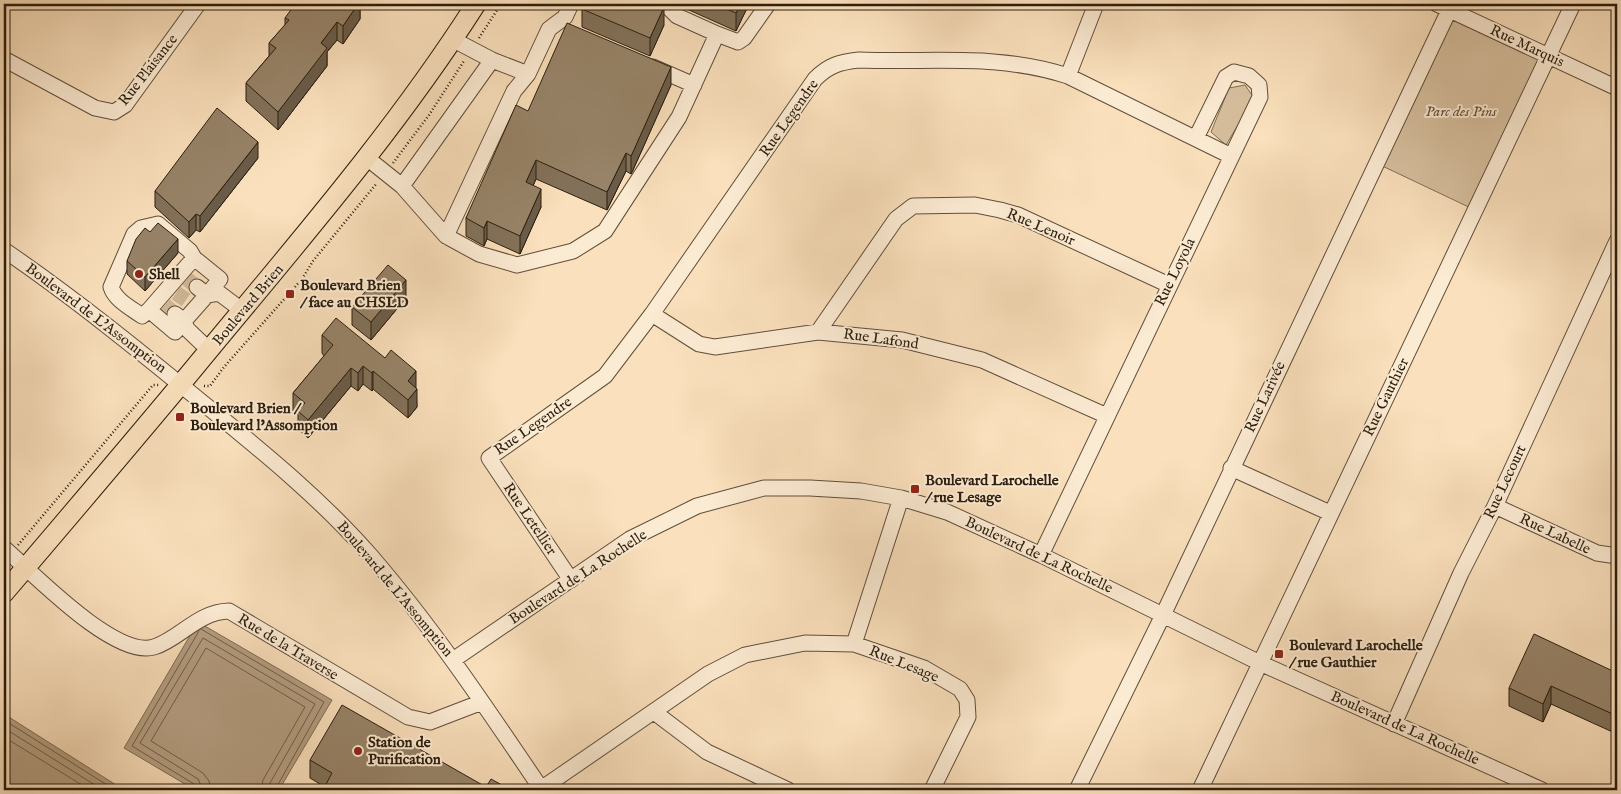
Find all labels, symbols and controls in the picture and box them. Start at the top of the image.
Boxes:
street label: Rue Marquis [1487,21,1567,71]
street label: Rue Plaisance [114,30,182,110]
street label: Rue Legendre [755,75,823,160]
park label: Parc des Pins [1425,102,1497,121]
street label: Rue Lenoir [1004,204,1079,250]
street label: Rue Loyola [1150,234,1200,309]
street label: Boulevard de L'Assomption [22,259,170,377]
street label: Boulevard Brien [208,260,288,350]
place label: Shell [149,265,181,284]
marker: Shell [133,268,145,280]
place label: Boulevard Brien / face au CHSLD [299,276,408,312]
marker: Boulevard Brien / face au CHSLD [284,288,296,300]
street label: Rue Lafond [842,324,921,354]
street label: Rue Gauthier [1359,354,1413,439]
street label: Rue Larivée [1240,358,1290,436]
street label: Rue Legendre [491,392,576,460]
place label: Boulevard Brien / Boulevard l'Assomption [190,399,338,435]
marker: Boulevard Brien / Boulevard l'Assomption [174,411,186,423]
street label: Rue Lecourt [1480,442,1530,522]
place label: Boulevard Larochelle / rue Lesage [924,471,1059,507]
street label: Rue Letellier [499,479,562,559]
marker: Boulevard Larochelle / rue Lesage [909,483,921,495]
street label: Rue Labelle [1516,509,1594,559]
street label: Boulevard de La Rochelle [962,512,1116,598]
street label: Boulevard de L'Assomption [333,517,457,661]
street label: Boulevard de La Rochelle [505,525,651,629]
street label: Rue de la Traverse [234,609,342,685]
place label: Boulevard Larochelle / rue Gauthier [1288,636,1423,672]
street label: Rue Lesage [866,641,942,687]
marker: Boulevard Larochelle / rue Gauthier [1273,648,1285,660]
street label: Boulevard de La Rochelle [1328,687,1482,769]
place label: Station de Purification [368,733,441,769]
marker: Station de Purification [352,745,364,757]

